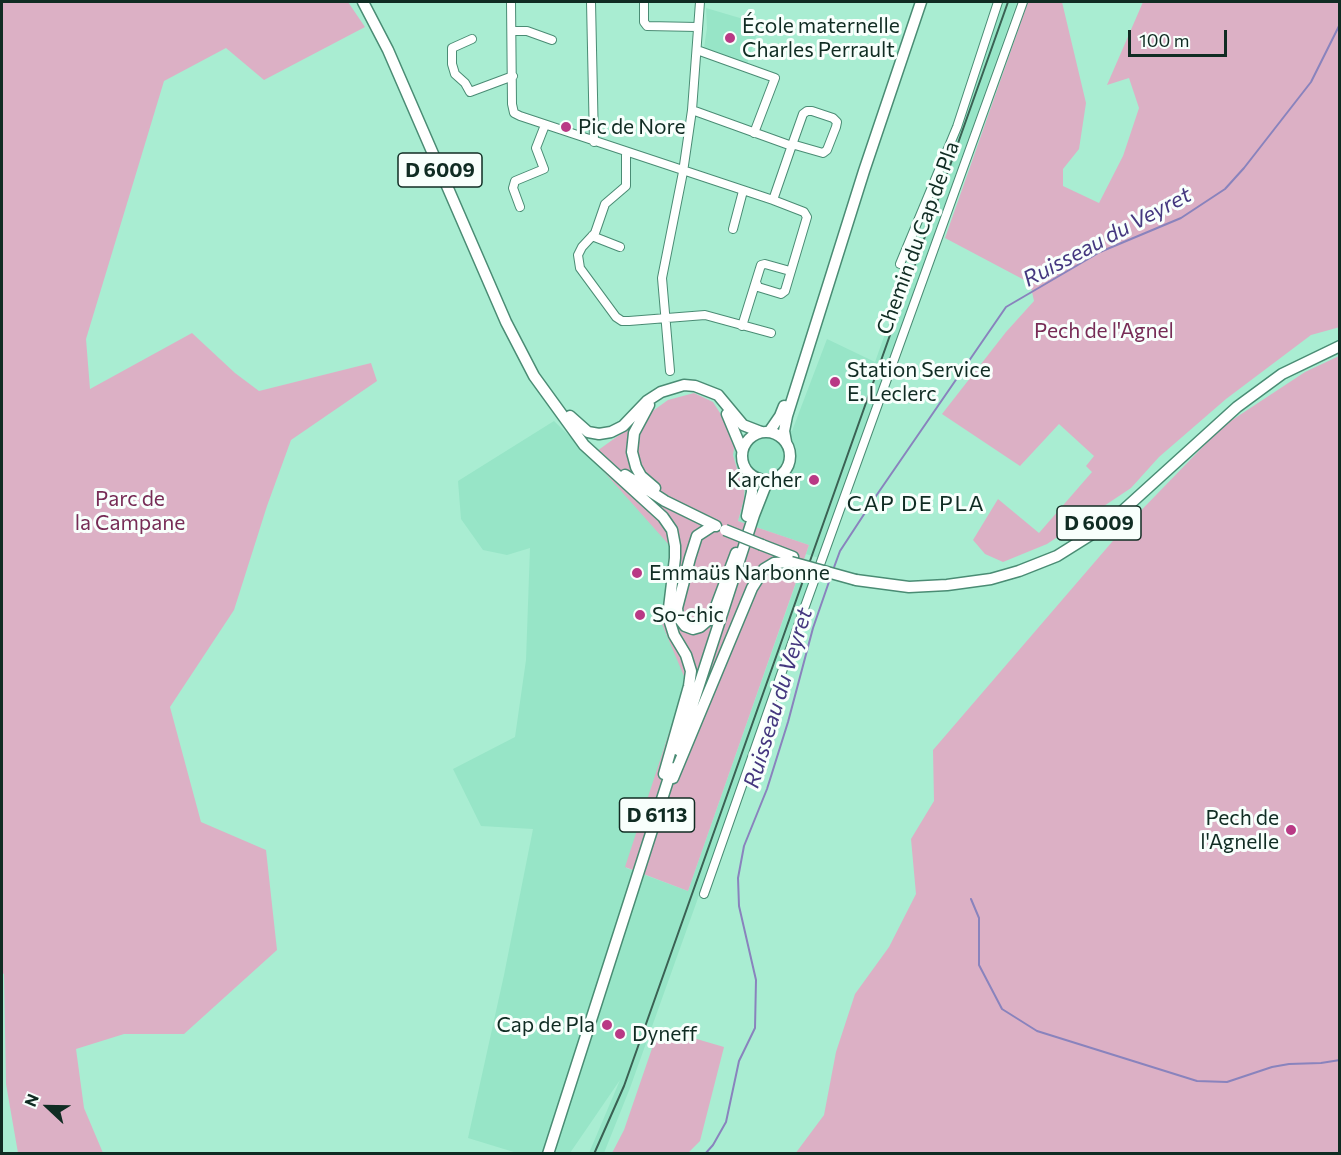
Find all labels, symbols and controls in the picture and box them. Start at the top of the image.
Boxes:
place label: École maternelle Charles Perrault [742,13,900,63]
scale bar [1131,18,1230,56]
text: 100 m [1139,29,1189,51]
marker: École maternelle Charles Perrault [723,31,737,45]
place label: Pic de Nore [578,114,686,140]
marker: Pic de Nore [559,120,573,134]
street label: Chemin du Cap de Pla [871,138,965,338]
road number: D 6009 [398,153,482,187]
water label: Ruisseau du Veyret [1018,182,1196,292]
park label: Pech de l'Agnel [1034,318,1174,344]
place label: Station Service E. Leclerc [847,357,991,407]
marker: Station Service E. Leclerc [828,375,842,389]
place label: Karcher [727,467,802,493]
marker: Karcher [807,473,821,487]
park label: Parc de la Campane [75,486,185,536]
district label: CAP DE PLA [847,491,985,517]
road number: D 6009 [1057,506,1141,540]
place label: Emmaüs Narbonne [649,560,830,586]
marker: Emmaüs Narbonne [630,566,644,580]
place label: So-chic [652,602,724,628]
water label: Ruisseau du Veyret [738,605,818,791]
marker: So-chic [633,608,647,622]
road number: D 6113 [620,798,694,832]
place label: Pech de l'Agnelle [1200,805,1279,855]
marker: Pech de l'Agnelle [1284,823,1298,837]
place label: Cap de Pla [496,1012,595,1038]
marker: Cap de Pla [600,1018,614,1032]
place label: Dyneff [632,1021,697,1047]
marker: Dyneff [613,1027,627,1041]
north arrow [18,1077,78,1137]
text: N [20,1091,42,1109]

